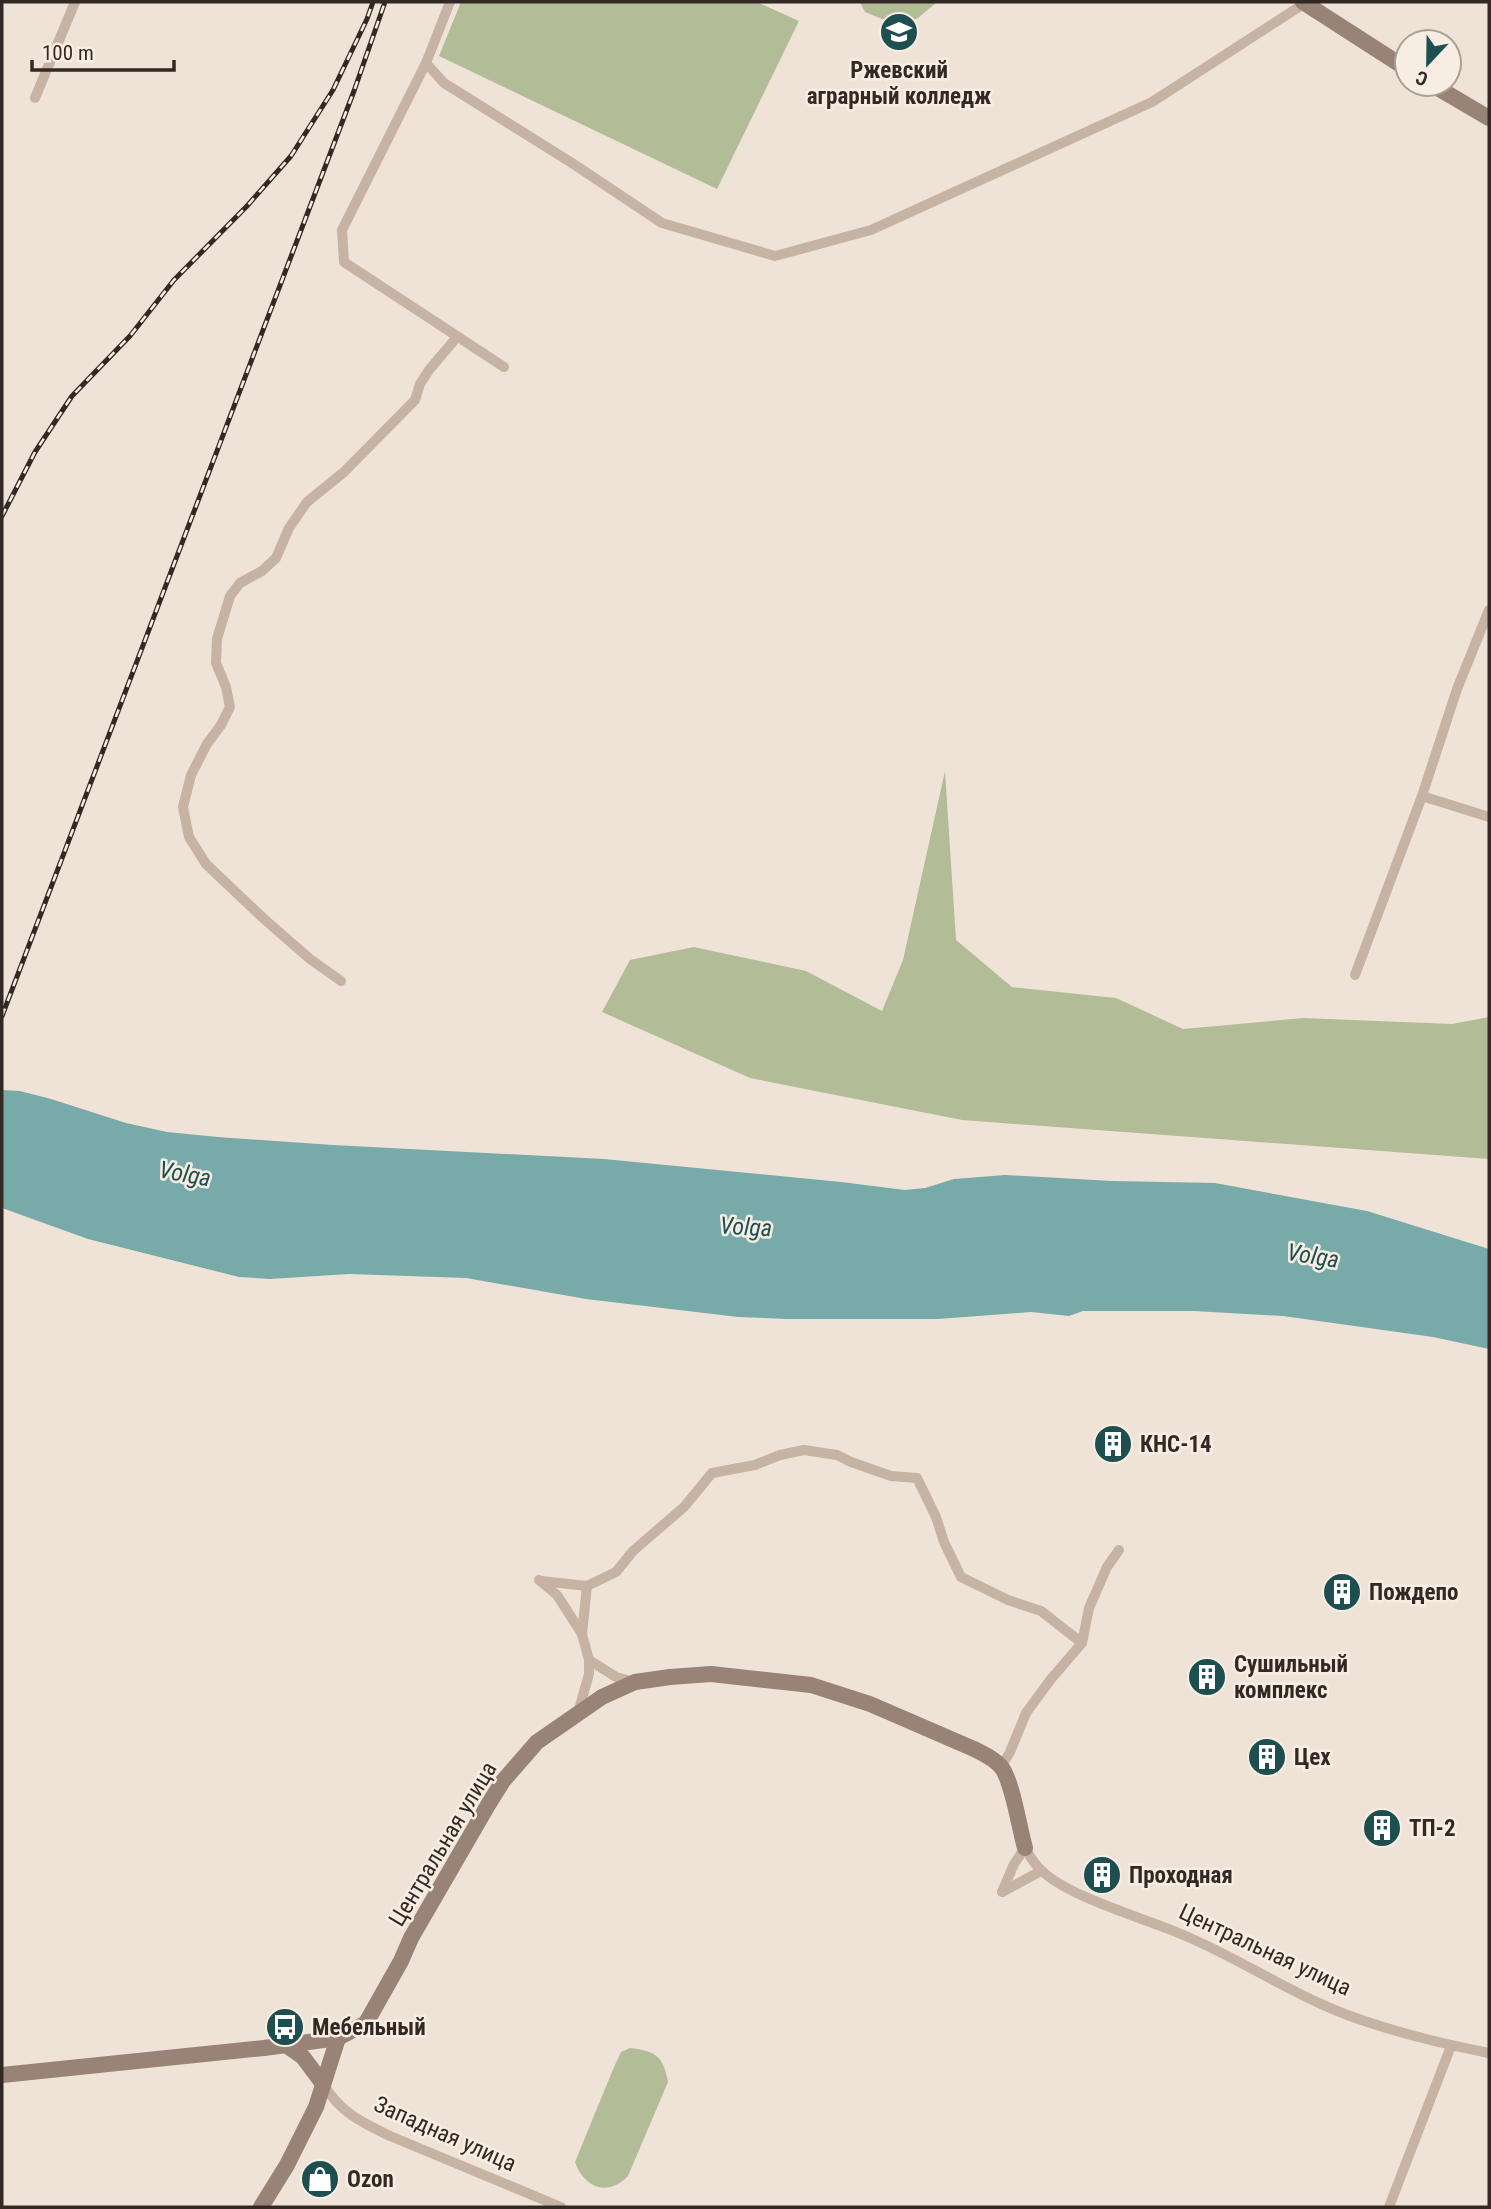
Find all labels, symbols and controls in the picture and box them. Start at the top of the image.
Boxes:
school or university icon: Ржевский аграрный колледж [878,11,920,53]
scale bar [32,28,173,72]
north arrow [1393,28,1463,98]
text: 100 m [42,41,94,65]
place label: Ржевский аграрный колледж [807,57,991,110]
text: С [1412,66,1431,91]
water label: Volga [157,1156,213,1192]
water label: Volga [719,1212,773,1242]
water label: Volga [1285,1238,1341,1274]
building icon: КНС-14 [1092,1423,1134,1465]
place label: КНС-14 [1140,1431,1212,1458]
building icon: Пождепо [1321,1571,1363,1613]
place label: Пождепо [1369,1579,1459,1606]
place label: Сушильный комплекс [1234,1651,1348,1704]
building icon: Сушильный комплекс [1186,1656,1228,1698]
building icon: Цех [1246,1736,1288,1778]
place label: Цех [1294,1744,1331,1771]
street label: Центральная улица [383,1757,503,1931]
building icon: ТП-2 [1361,1807,1403,1849]
place label: ТП-2 [1409,1815,1456,1842]
building icon: Проходная [1081,1854,1123,1896]
place label: Проходная [1129,1862,1233,1889]
street label: Центральная улица [1175,1898,1355,2002]
bus stop icon: Мебельный [264,2006,306,2048]
place label: Мебельный [312,2014,426,2041]
street label: Западная улица [370,2091,520,2177]
shop icon: Ozon [299,2158,341,2200]
place label: Ozon [347,2166,394,2193]

